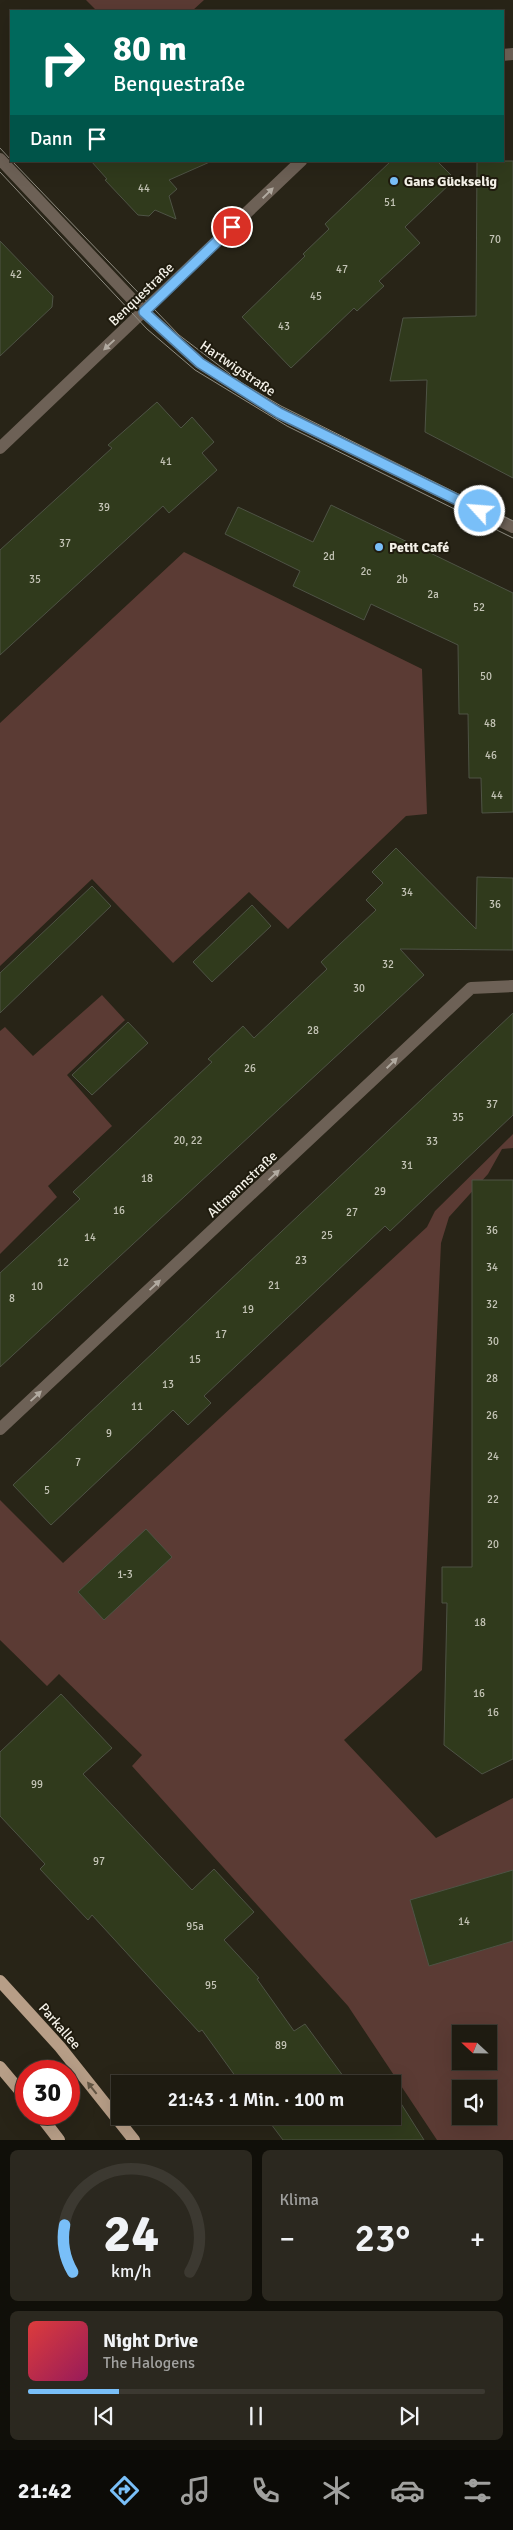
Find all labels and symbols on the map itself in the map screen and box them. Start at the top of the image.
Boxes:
place label: Gans Gückselig [404,173,498,190]
marker: Gans Gückselig [388,175,400,187]
house number: 44 [138,182,150,195]
one-way arrow [261,187,273,199]
house number: 51 [384,196,396,209]
pin [211,206,253,248]
house number: 70 [489,233,501,246]
street label: Benquestraße [105,259,178,330]
house number: 47 [336,263,348,276]
house number: 42 [10,268,22,281]
house number: 45 [310,290,322,303]
house number: 43 [278,320,290,333]
street label: Hartwigstraße [197,337,279,400]
one-way arrow [103,339,115,351]
house number: 41 [160,455,172,468]
position arrow [453,484,505,536]
house number: 39 [98,501,110,514]
house number: 37 [59,537,71,550]
place label: Petit Café [389,539,449,556]
marker: Petit Café [373,541,385,553]
house number: 2d [323,550,335,563]
house number: 2c [360,565,372,578]
house number: 35 [29,573,41,586]
house number: 2b [396,573,408,586]
house number: 2a [427,588,439,601]
house number: 52 [473,601,485,614]
house number: 50 [480,670,492,683]
house number: 48 [484,717,496,730]
house number: 46 [485,749,497,762]
house number: 44 [491,789,503,802]
house number: 34 [401,886,413,899]
house number: 36 [489,898,501,911]
house number: 32 [382,958,394,971]
house number: 30 [353,982,365,995]
house number: 28 [307,1024,319,1037]
one-way arrow [385,1057,397,1069]
house number: 26 [244,1062,256,1075]
house number: 37 [486,1098,498,1111]
house number: 35 [452,1111,464,1124]
house number: 20, 22 [173,1134,203,1147]
house number: 33 [426,1135,438,1148]
street label: Altmannstraße [204,1148,281,1221]
house number: 31 [401,1159,413,1172]
one-way arrow [267,1169,279,1181]
house number: 18 [141,1172,153,1185]
house number: 29 [374,1185,386,1198]
house number: 16 [113,1204,125,1217]
house number: 27 [346,1206,358,1219]
house number: 36 [486,1224,498,1237]
house number: 25 [321,1229,333,1242]
house number: 14 [84,1231,96,1244]
house number: 23 [295,1254,307,1267]
house number: 12 [57,1256,69,1269]
house number: 34 [486,1261,498,1274]
one-way arrow [148,1279,160,1291]
house number: 21 [268,1279,280,1292]
house number: 10 [31,1280,43,1293]
house number: 8 [9,1292,15,1305]
house number: 32 [486,1298,498,1311]
house number: 19 [242,1303,254,1316]
house number: 17 [215,1328,227,1341]
house number: 30 [487,1335,499,1348]
house number: 15 [189,1353,201,1366]
house number: 28 [486,1372,498,1385]
house number: 13 [162,1378,174,1391]
one-way arrow [29,1390,41,1402]
house number: 11 [131,1400,143,1413]
house number: 26 [486,1409,498,1422]
house number: 9 [106,1427,112,1440]
house number: 24 [487,1450,499,1463]
house number: 7 [75,1456,81,1469]
house number: 5 [44,1484,50,1497]
house number: 22 [487,1493,499,1506]
house number: 20 [487,1538,499,1551]
house number: 1-3 [117,1568,133,1581]
house number: 18 [474,1616,486,1629]
house number: 16 [473,1687,485,1700]
house number: 16 [487,1706,499,1719]
house number: 99 [31,1778,43,1791]
house number: 97 [93,1855,105,1868]
house number: 14 [458,1915,470,1928]
house number: 95a [186,1920,204,1933]
house number: 95 [205,1979,217,1992]
street label: Parkallee [35,2000,84,2053]
north arrow [452,2025,498,2070]
house number: 89 [275,2039,287,2052]
speed limit sign: 30 [15,2060,80,2125]
one-way arrow [87,2082,98,2095]

